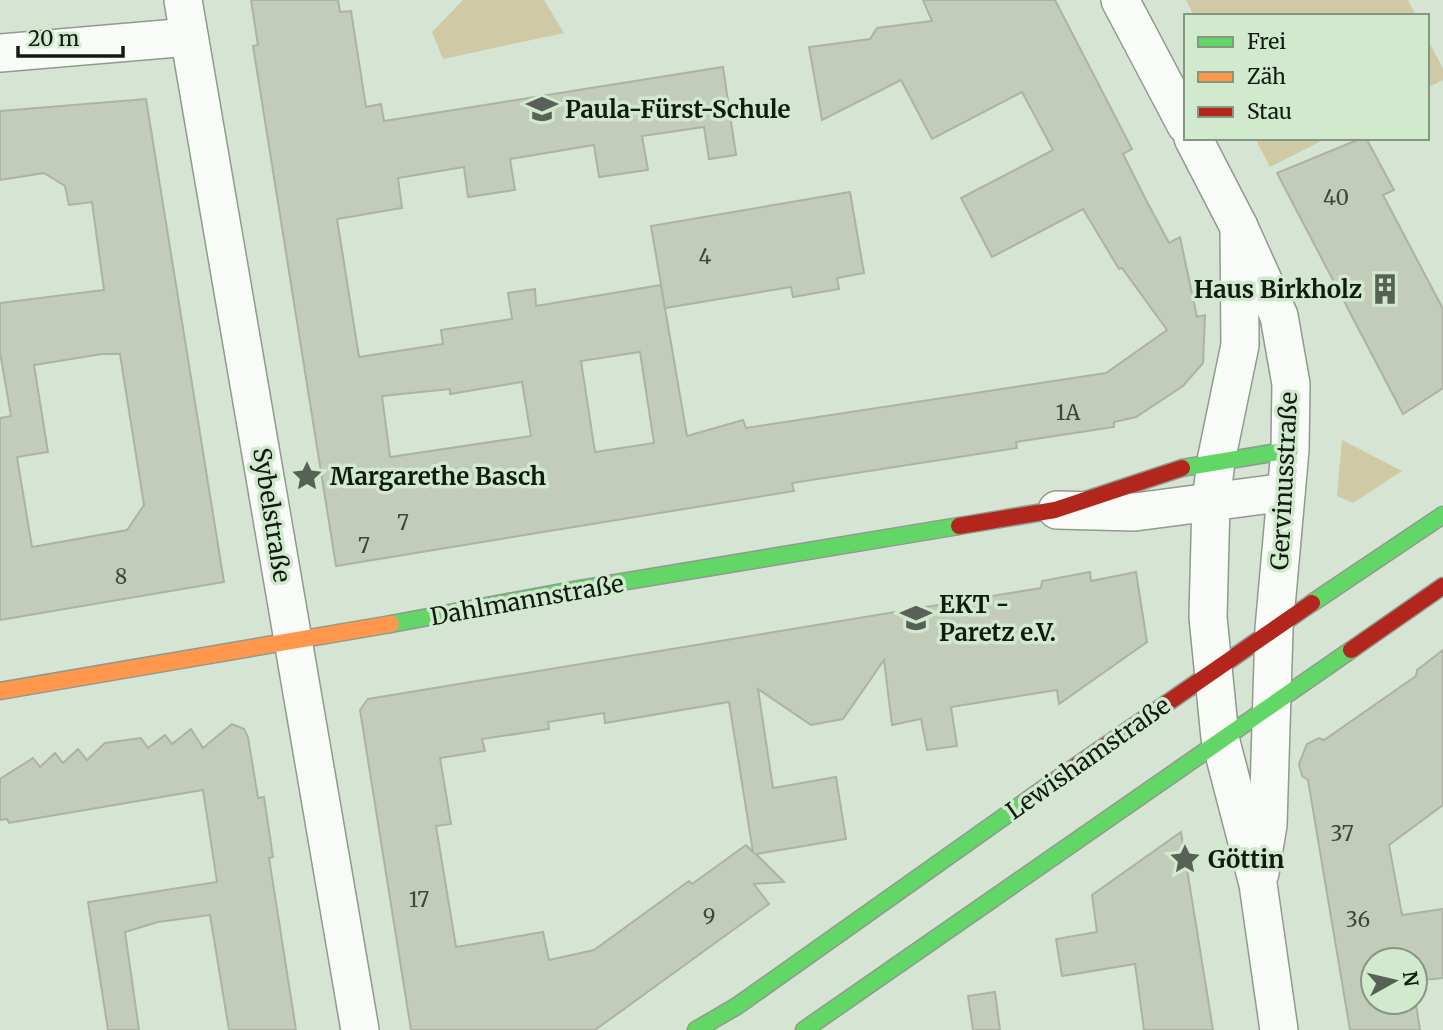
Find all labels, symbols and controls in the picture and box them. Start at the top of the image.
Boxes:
scale bar [18,14,122,58]
legend [1184,14,1429,140]
text: 20 m [28,25,80,52]
text: Frei [1247,28,1286,55]
text: Zäh [1247,63,1286,90]
school or university icon: Paula-Fürst-Schule [525,92,559,126]
place label: Paula-Fürst-Schule [565,94,791,125]
text: Stau [1247,98,1292,125]
house number: 40 [1323,184,1349,211]
house number: 4 [699,243,712,270]
building icon: Haus Birkholz [1368,272,1402,306]
place label: Haus Birkholz [1194,274,1362,305]
street label: Gervinusstraße [1264,391,1304,571]
house number: 1A [1056,399,1081,426]
street label: Sybelstraße [246,446,298,584]
place icon: Margarethe Basch [290,459,324,493]
place label: Margarethe Basch [330,461,546,492]
house number: 7 [397,509,409,536]
house number: 7 [358,532,370,559]
house number: 8 [115,563,127,590]
street label: Dahlmannstraße [428,568,626,632]
place label: EKT - Paretz e.V. [939,589,1056,648]
school or university icon: EKT - Paretz e.V. [899,601,933,635]
street label: Lewishamstraße [1000,690,1176,826]
house number: 37 [1330,820,1354,847]
place icon: Göttin [1168,842,1202,876]
place label: Göttin [1208,844,1284,875]
house number: 17 [409,886,429,913]
house number: 9 [703,903,715,930]
house number: 36 [1346,906,1370,933]
north arrow [1359,946,1429,1016]
text: N [1398,970,1424,988]

